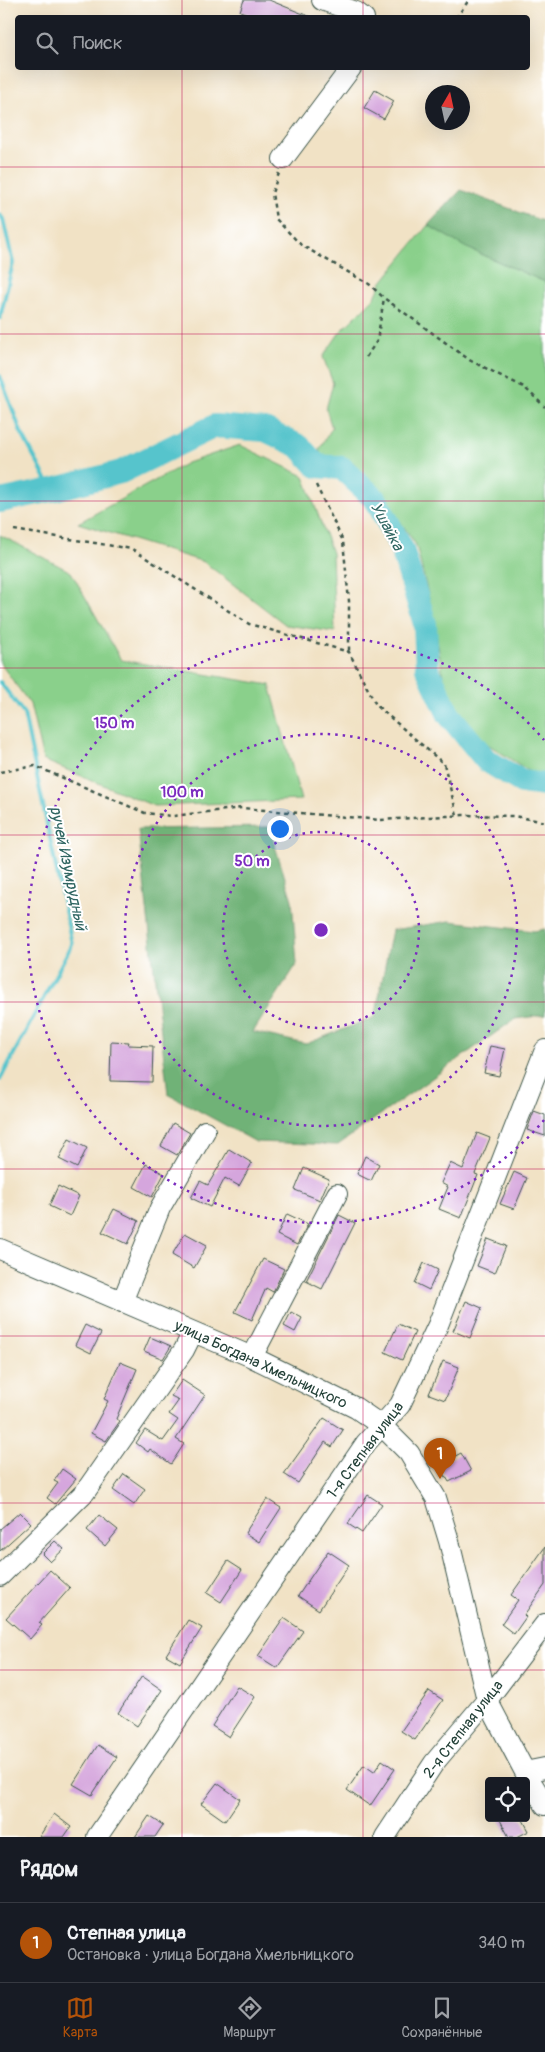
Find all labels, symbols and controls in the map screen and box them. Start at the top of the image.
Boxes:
search box [15,15,530,70]
icon: search [33,29,61,57]
text: Поиск [73,31,123,55]
north arrow [425,85,470,130]
water label: Ушайка [366,499,409,555]
text: 150 m [94,714,134,733]
text: 100 m [161,783,203,802]
water label: ручей Изумрудный [45,804,91,933]
your location [267,816,293,842]
text: 50 m [235,852,269,871]
centre of rings [312,921,330,939]
street label: улица Богдана Хмельницкого [170,1316,350,1413]
street label: 1-я Степная улица [323,1398,408,1503]
pin: 1 [424,1438,456,1479]
street label: 2-я Степная улица [419,1677,508,1782]
map controls [485,1777,530,1822]
button: locate [485,1777,530,1822]
text: Рядом [20,1856,78,1883]
text: Степная улица [67,1921,186,1945]
text: 1 [33,1933,39,1953]
text: 340 m [478,1933,525,1953]
text: Остановка · улица Богдана Хмельницкого [67,1945,354,1965]
tab: Карта [63,1994,98,2041]
tab: Маршрут [223,1994,276,2041]
tab: Сохранённые [401,1994,482,2041]

